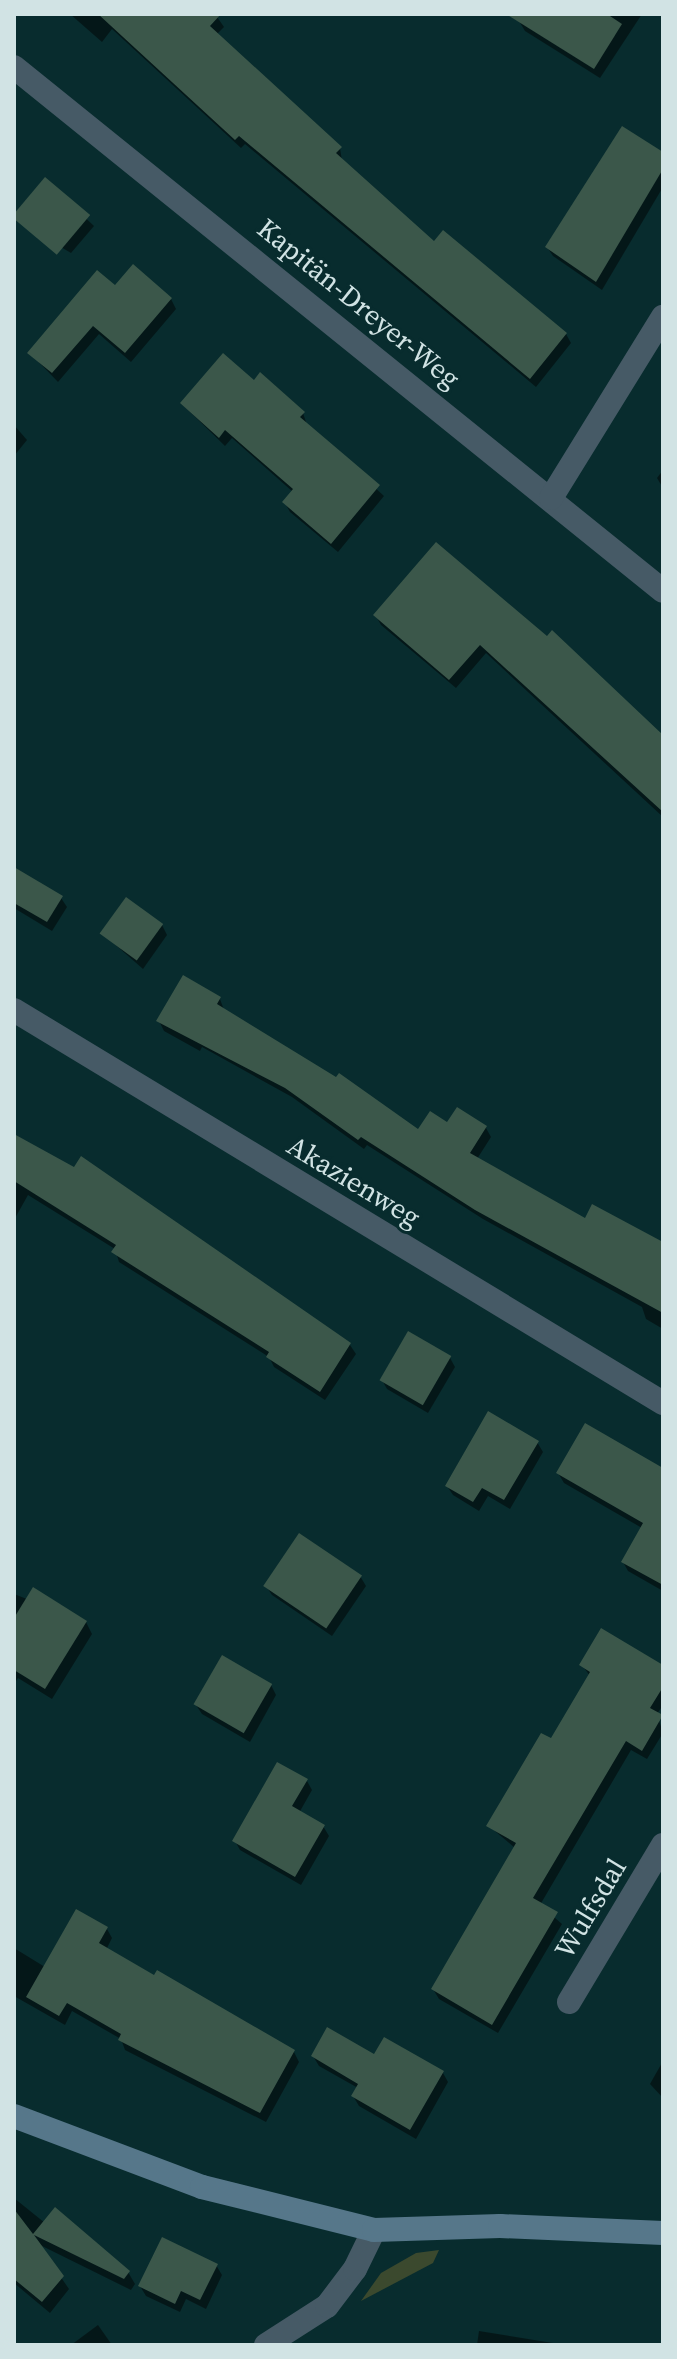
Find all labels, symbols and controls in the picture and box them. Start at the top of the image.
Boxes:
street label: Kapitän-Dreyer-Weg [251,211,467,395]
street label: Akazienweg [281,1128,427,1234]
street label: Wulfsdal [547,1852,633,1964]

